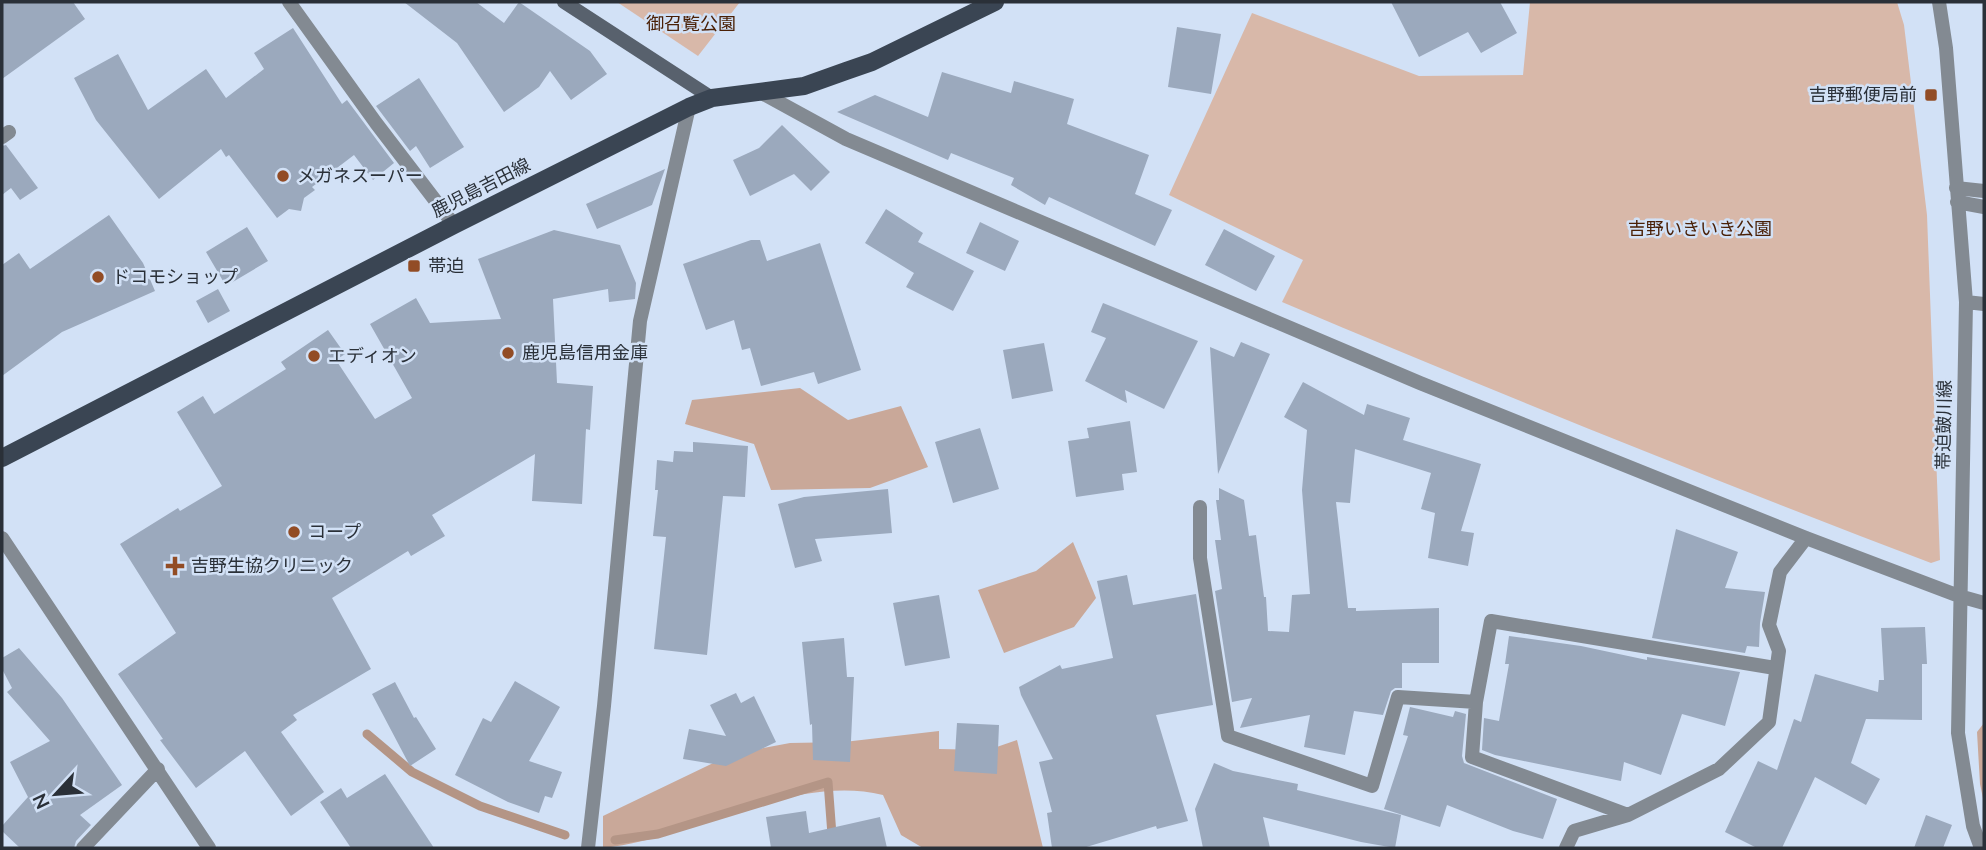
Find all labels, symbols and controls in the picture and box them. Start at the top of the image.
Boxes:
park label: 御召覧公園 [646,12,736,35]
place label: 吉野郵便局前 [1809,83,1917,106]
marker: 吉野郵便局前 [1923,87,1939,103]
street label: 鹿児島吉田線 [427,153,534,222]
place label: メガネスーパー [297,164,423,187]
marker: メガネスーパー [275,168,291,184]
park label: 吉野いきいき公園 [1628,217,1772,240]
place label: 帯迫 [428,254,464,277]
marker: 帯迫 [406,258,422,274]
place label: ドコモショップ [112,265,238,288]
marker: ドコモショップ [90,269,106,285]
place label: 鹿児島信用金庫 [522,341,648,364]
place label: エディオン [328,344,417,367]
marker: 鹿児島信用金庫 [500,345,516,361]
marker: エディオン [306,348,322,364]
street label: 帯迫皷川線 [1931,380,1956,470]
place label: コープ [308,520,361,543]
marker: コープ [286,524,302,540]
place label: 吉野生協クリニック [191,554,353,577]
marker: 吉野生協クリニック [165,556,185,576]
north arrow [21,759,91,829]
text: N [27,790,55,813]

